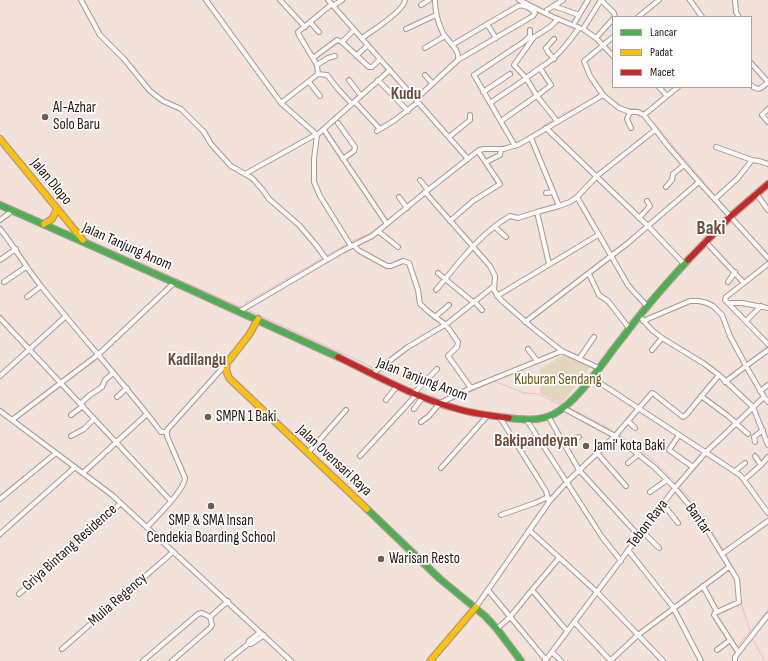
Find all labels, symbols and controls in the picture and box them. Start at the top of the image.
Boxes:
legend [612,16,752,88]
text: Lancar [650,25,677,40]
text: Padat [650,45,673,60]
text: Macet [650,65,675,80]
district label: Kudu [391,85,421,105]
place label: Al-Azhar Solo Baru [53,99,100,134]
marker: Al-Azhar Solo Baru [40,112,50,122]
street label: Jalan Dlopo [26,155,76,209]
district label: Baki [697,218,725,240]
street label: Jalan Tanjung Anom [79,219,175,275]
district label: Kadilangu [168,351,226,371]
street label: Jalan Tanjung Anom [374,354,470,406]
park label: Kuburan Sendang [514,371,602,389]
place label: SMPN 1 Baki [216,408,276,426]
marker: SMPN 1 Baki [203,412,213,422]
street label: Jalan Ovensari Raya [293,422,375,500]
district label: Bakipandeyan [494,432,578,452]
place label: Jami' kota Baki [594,437,665,455]
marker: Jami' kota Baki [581,441,591,451]
street label: Tebon Raya [624,496,672,552]
street label: Bantar [681,500,715,538]
street label: Griya Bintang Residence [19,501,121,595]
marker: SMP & SMA Insan Cendekia Boarding School [206,501,216,511]
place label: SMP & SMA Insan Cendekia Boarding School [146,512,276,547]
place label: Warisan Resto [389,550,460,568]
marker: Warisan Resto [376,554,386,564]
street label: Mulia Regency [85,570,151,630]

